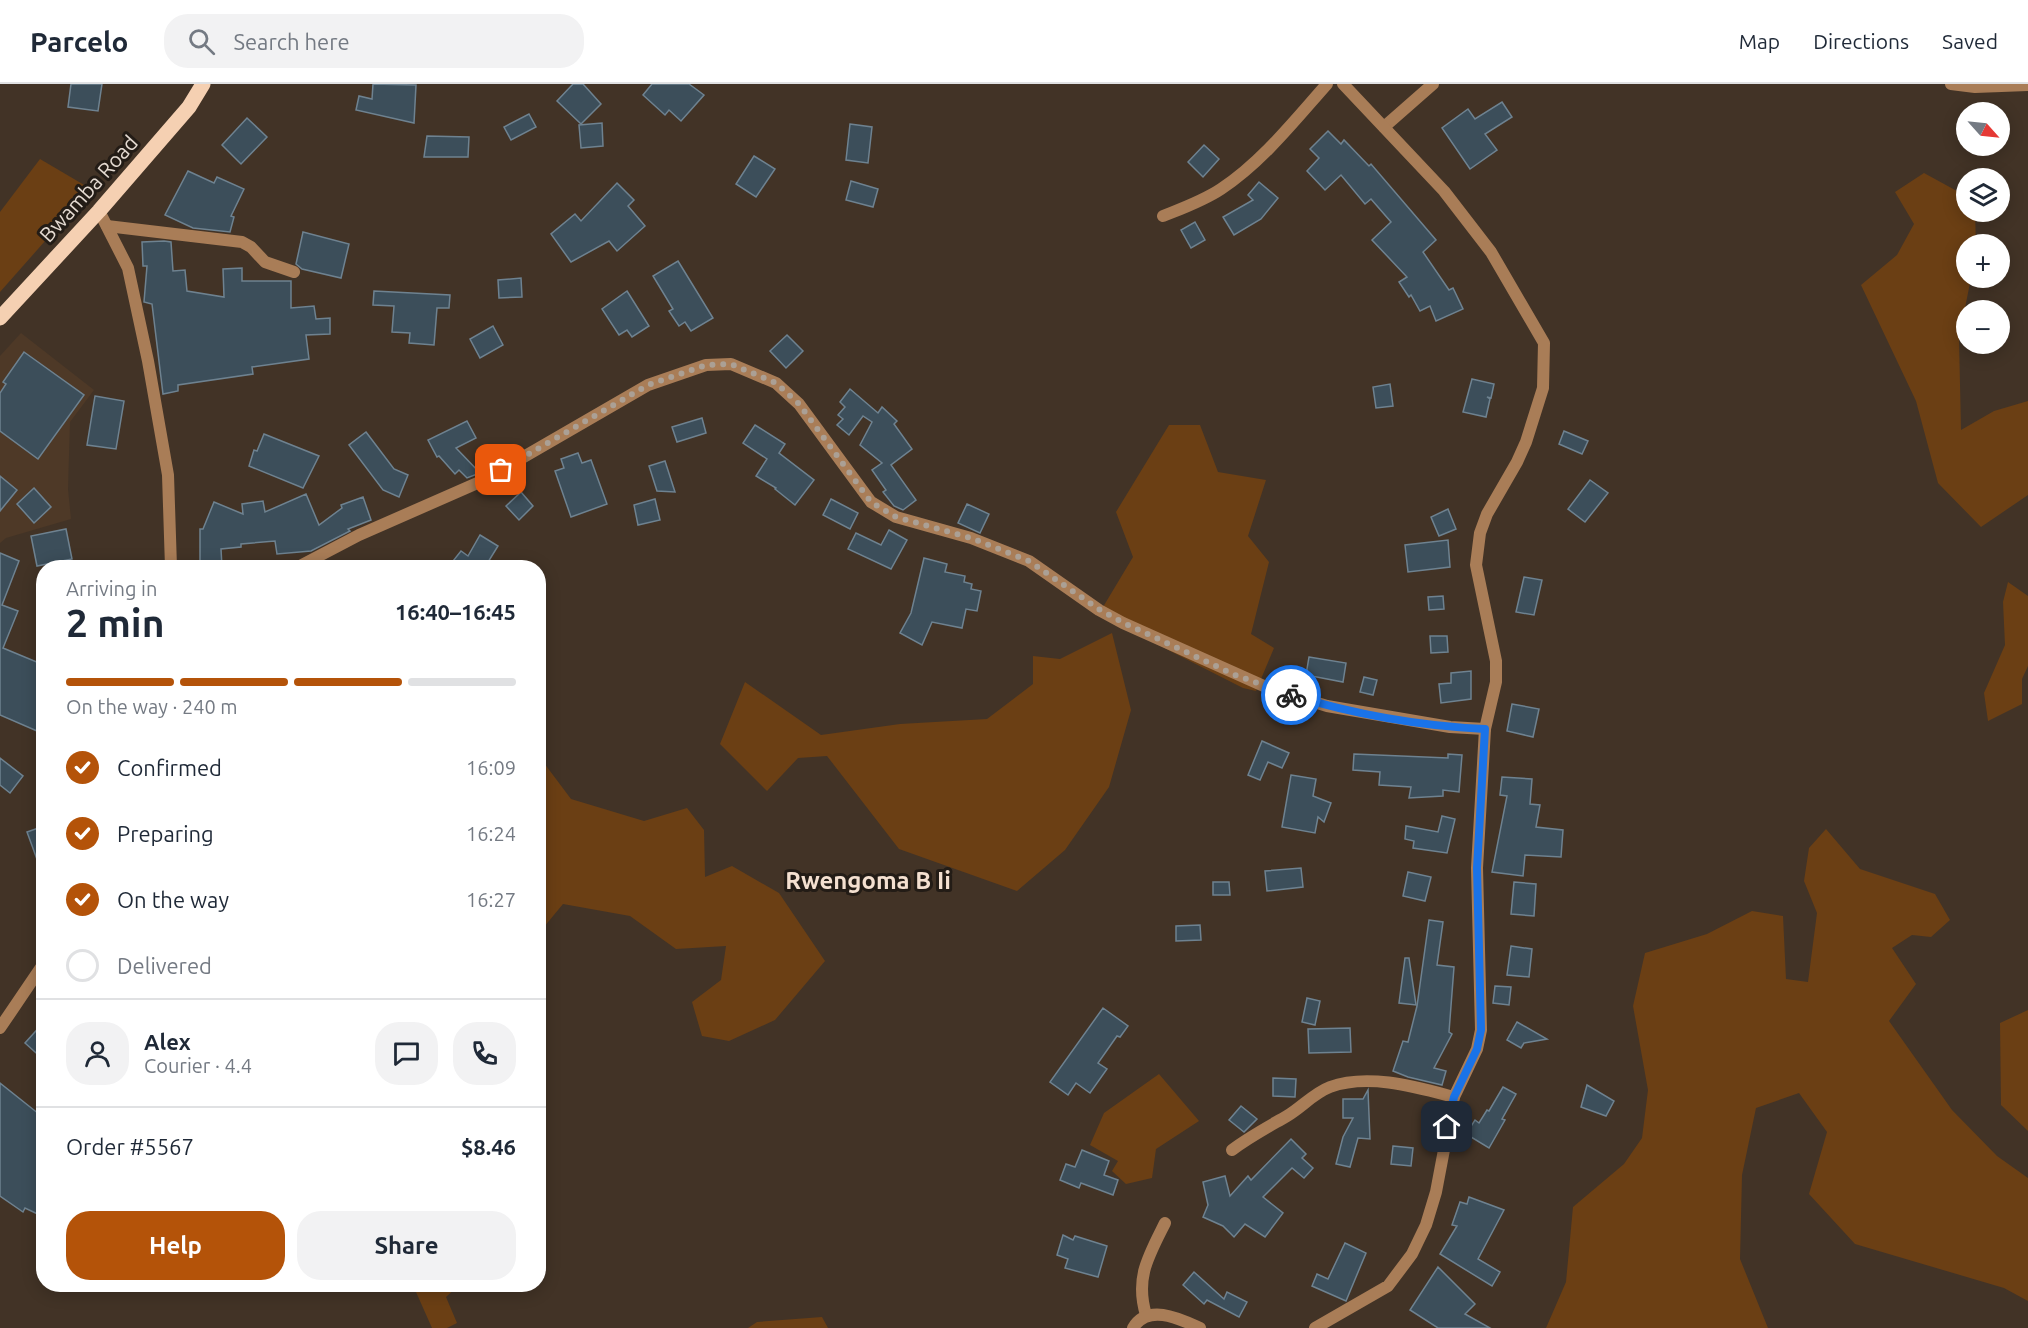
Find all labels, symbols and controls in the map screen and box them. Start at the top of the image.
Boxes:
search box [164,14,584,68]
icon: search [185,25,218,58]
text: Parcelo [30,26,128,57]
text: Search here [233,29,350,54]
text: Map [1739,29,1780,53]
text: Directions [1813,29,1909,53]
text: Saved [1942,29,1998,53]
north arrow [1956,102,2010,156]
map controls [1956,102,2010,354]
street label: Bwamba Road [34,130,142,246]
button: layers [1956,168,2010,222]
button: + [1956,234,2010,288]
button: − [1956,300,2010,354]
pin [475,444,526,495]
icon: bag [484,453,517,486]
text: Arriving in [66,577,157,600]
text: 16:40–16:45 [395,599,516,624]
text: 2 min [66,601,165,644]
courier [1261,665,1321,725]
icon: bike [1275,679,1308,712]
text: On the way · 240 m [66,695,238,718]
icon: check [66,751,99,784]
text: Confirmed [117,755,222,780]
text: 16:09 [466,756,516,779]
icon: check [66,817,99,850]
text: Preparing [117,821,214,846]
text: 16:24 [466,822,516,845]
district label: Rwengoma B Ii [785,867,951,894]
icon: check [66,883,99,916]
text: On the way [117,887,229,912]
text: 16:27 [466,888,516,911]
text: Delivered [117,953,212,978]
button: person [66,1022,129,1085]
button: chat [375,1022,438,1085]
button: phone [453,1022,516,1085]
text: Alex [144,1029,191,1054]
text: Courier · 4.4 [144,1054,252,1077]
pin [1421,1101,1472,1152]
icon: home [1430,1110,1463,1143]
text: Order #5567 [66,1134,194,1159]
text: $8.46 [461,1134,516,1159]
button: Help [66,1211,285,1280]
button: Share [297,1211,516,1280]

